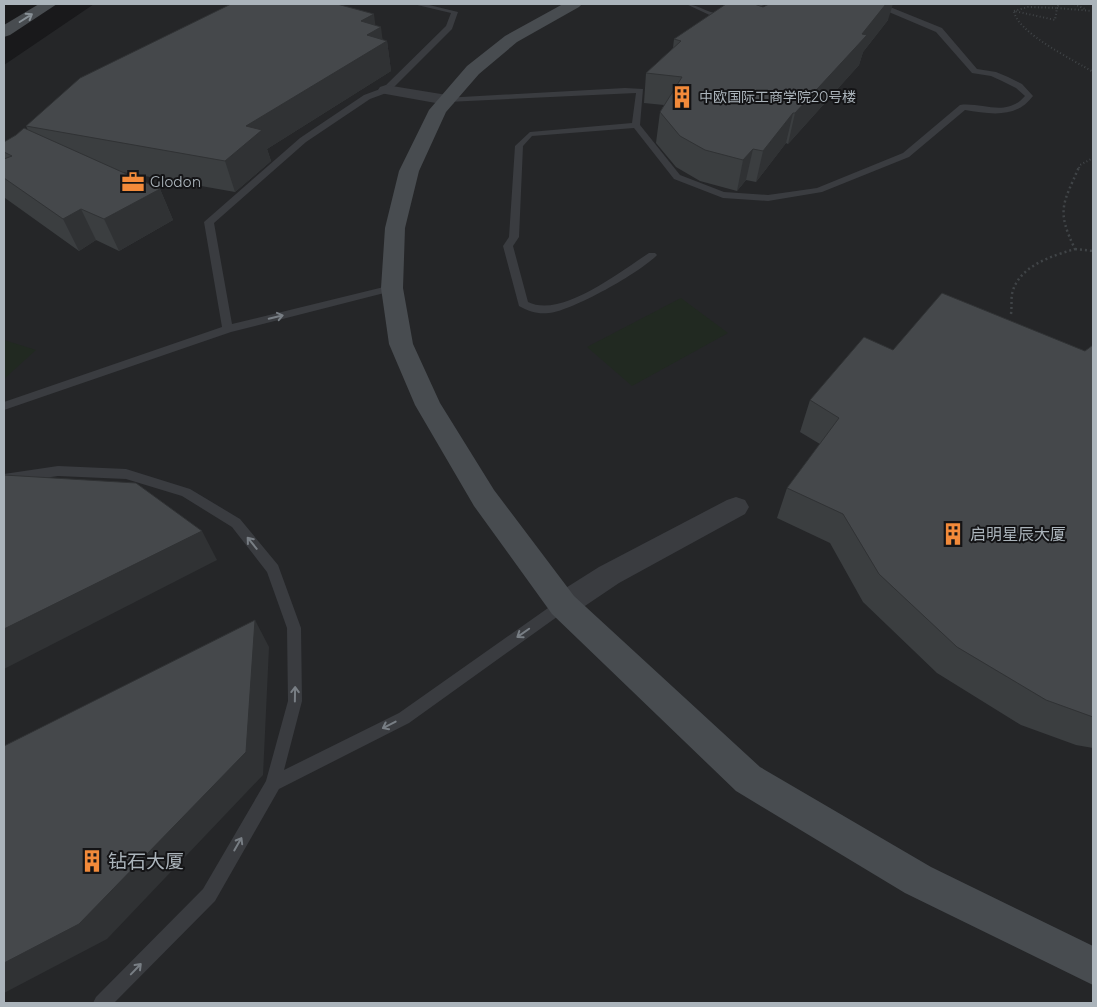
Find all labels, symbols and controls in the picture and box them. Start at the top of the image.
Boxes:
one-way arrow [19,12,33,22]
building icon: 中欧国际工商学院20号楼 [669,84,695,110]
place label: 中欧国际工商学院20号楼 [699,88,856,106]
office icon: Glodon [120,169,146,195]
place label: Glodon [150,173,201,191]
one-way arrow [267,312,283,321]
building icon: 启明星辰大厦 [940,521,966,547]
place label: 启明星辰大厦 [970,525,1066,544]
one-way arrow [246,536,257,549]
one-way arrow [516,628,530,638]
one-way arrow [290,686,300,702]
one-way arrow [382,720,397,730]
one-way arrow [234,838,244,852]
building icon: 钻石大厦 [79,848,105,874]
place label: 钻石大厦 [108,850,184,873]
one-way arrow [130,963,142,975]

